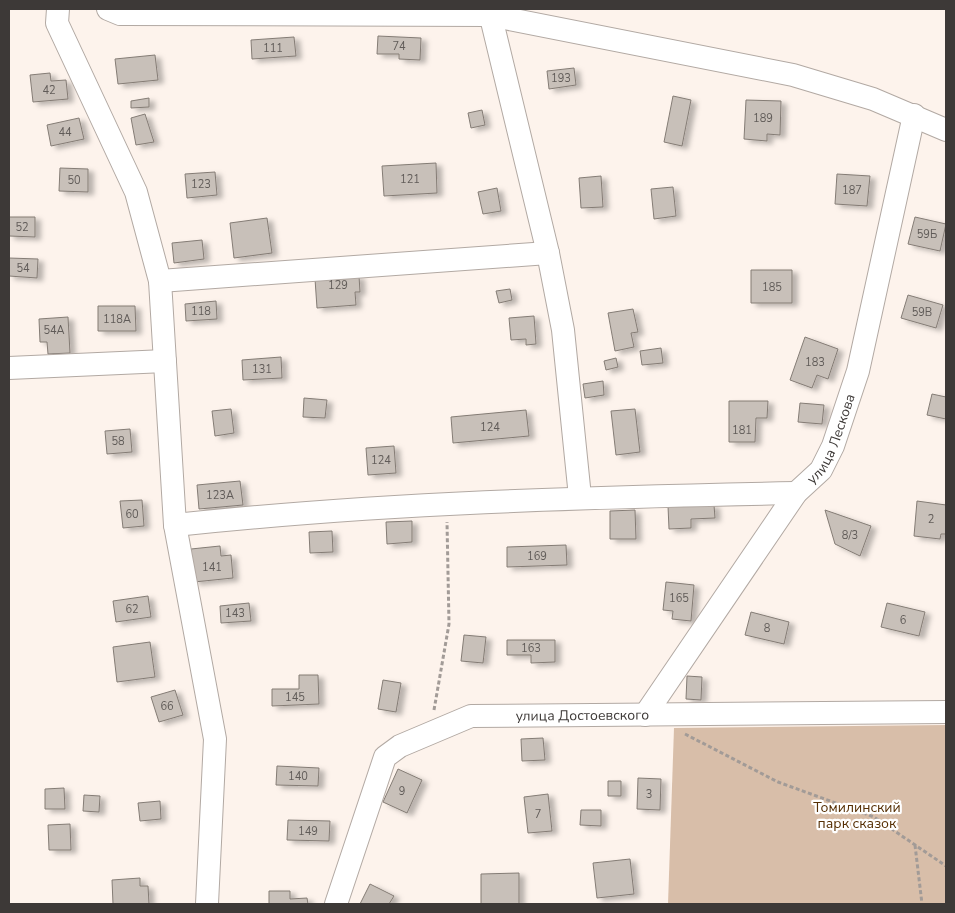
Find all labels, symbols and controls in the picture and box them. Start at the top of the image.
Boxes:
house number: 74 [392,39,406,54]
house number: 111 [263,41,283,56]
house number: 193 [551,71,571,86]
house number: 42 [42,83,56,98]
house number: 189 [753,111,773,126]
house number: 44 [58,125,72,140]
house number: 121 [400,172,420,187]
house number: 50 [67,173,81,188]
house number: 123 [191,177,211,192]
house number: 187 [842,183,862,198]
house number: 52 [15,220,29,235]
house number: 59Б [917,227,937,242]
house number: 54 [16,261,30,276]
house number: 129 [328,278,348,293]
house number: 185 [762,280,782,295]
house number: 118 [191,304,211,319]
house number: 59В [912,305,932,320]
house number: 118А [103,312,131,327]
house number: 54А [43,323,65,338]
house number: 183 [805,355,825,370]
house number: 131 [252,362,272,377]
street label: улица Лескова [803,391,860,488]
house number: 124 [480,420,500,435]
house number: 181 [732,423,752,438]
house number: 58 [111,434,125,449]
house number: 124 [371,453,391,468]
house number: 123А [206,488,234,503]
house number: 60 [125,507,139,522]
house number: 2 [928,512,934,527]
house number: 8/3 [842,528,858,543]
house number: 169 [527,549,547,564]
house number: 141 [202,560,222,575]
house number: 165 [669,591,689,606]
house number: 62 [125,602,139,617]
house number: 143 [225,606,245,621]
house number: 6 [900,613,907,628]
house number: 8 [764,621,771,636]
house number: 163 [521,641,541,656]
house number: 145 [285,690,305,705]
house number: 66 [160,699,174,714]
street label: улица Достоевского [516,705,649,726]
house number: 140 [288,769,308,784]
house number: 9 [399,784,405,799]
house number: 3 [646,787,652,802]
park label: Томилинский парк сказок [813,798,901,833]
house number: 7 [535,807,541,822]
house number: 149 [298,824,318,839]

